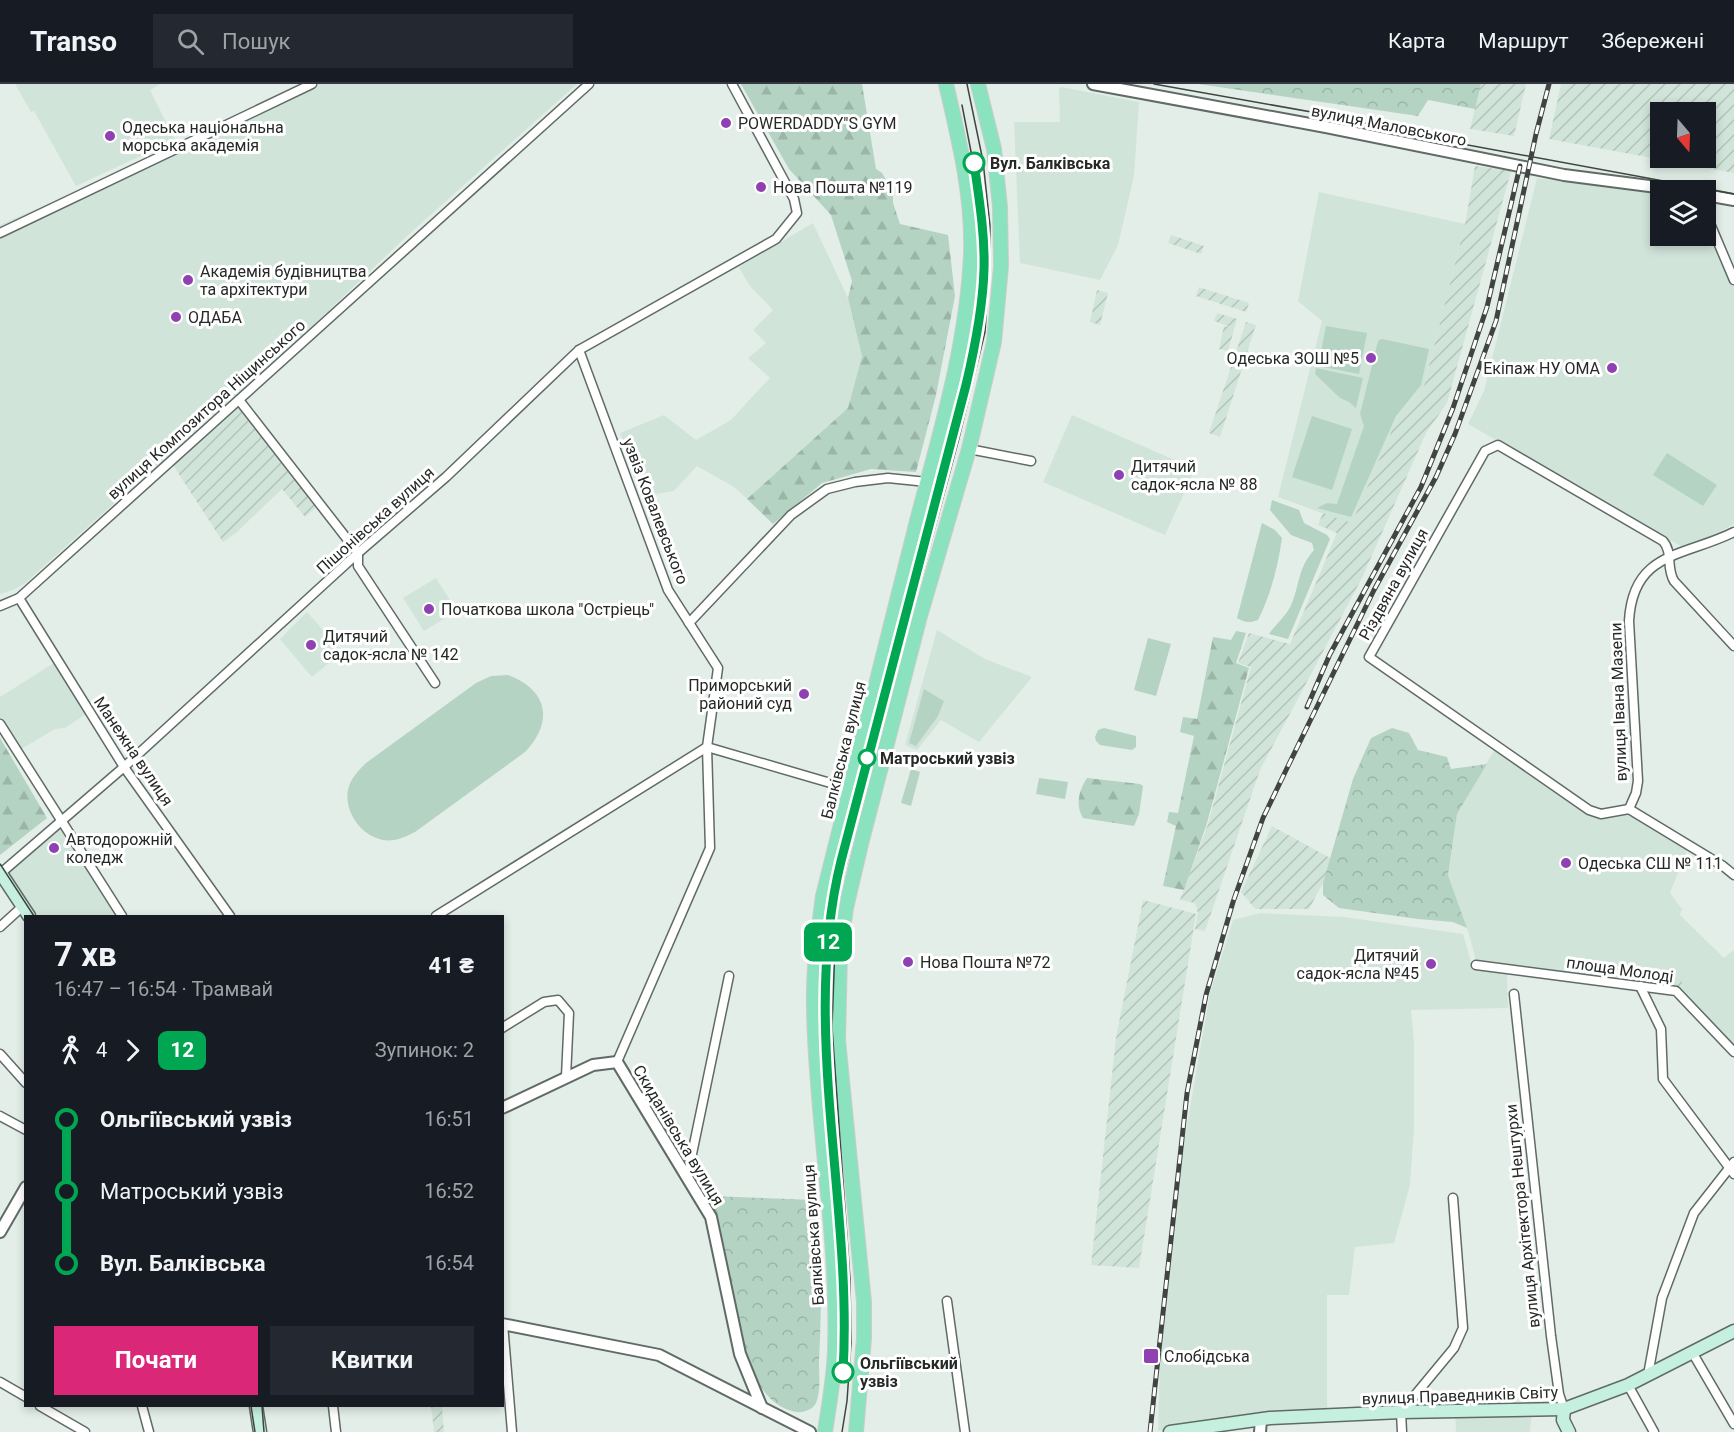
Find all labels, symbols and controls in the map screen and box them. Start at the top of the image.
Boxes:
search box [153,14,573,68]
text: Transo [30,25,117,58]
icon: search [174,25,207,58]
text: Пошук [222,29,290,54]
text: Карта [1388,29,1445,53]
text: Маршрут [1478,29,1569,53]
text: Збережені [1602,29,1704,53]
street label: вулиця Маловського [1310,101,1468,150]
north arrow [1650,102,1716,168]
map controls [1650,102,1716,246]
place label: POWERDADDY"S GYM [738,114,896,133]
marker: POWERDADDY"S GYM [719,116,733,130]
place label: Одеська національна морська академія [122,118,284,155]
marker: Одеська національна морська академія [103,129,117,143]
marker: Вул. Балківська [963,152,985,174]
place label: Вул. Балківська [990,154,1111,173]
place label: Нова Пошта №119 [773,178,913,197]
marker: Нова Пошта №119 [754,180,768,194]
button: layers [1650,180,1716,246]
place label: Академія будівництва та архітектури [200,262,366,299]
marker: Академія будівництва та архітектури [181,273,195,287]
place label: ОДАБА [188,308,242,327]
marker: ОДАБА [169,310,183,324]
street label: вулиця Композитора Ніщинського [104,316,309,503]
place label: Одеська ЗОШ №5 [1226,349,1359,368]
marker: Одеська ЗОШ №5 [1364,351,1378,365]
place label: Екіпаж НУ ОМА [1483,359,1601,378]
marker: Екіпаж НУ ОМА [1605,361,1619,375]
street label: узвіз Ковалевського [619,435,692,587]
place label: Дитячий садок-ясла № 88 [1131,457,1257,494]
street label: Пішонівська вулиця [313,463,438,578]
marker: Дитячий садок-ясла № 88 [1112,468,1126,482]
street label: Різдвяна вулиця [1355,525,1432,643]
place label: Початкова школа "Остріець" [441,600,654,619]
marker: Початкова школа "Остріець" [422,602,436,616]
street label: вулиця Івана Мазепи [1606,622,1631,782]
place label: Дитячий садок-ясла № 142 [323,627,458,664]
marker: Дитячий садок-ясла № 142 [304,638,318,652]
place label: Приморський районий суд [688,676,792,713]
street label: Балківська вулиця [817,679,870,821]
marker: Приморський районий суд [797,687,811,701]
street label: Манежна вулиця [90,693,177,810]
marker: Матроський узвіз [858,749,876,767]
place label: Матроський узвіз [880,749,1015,768]
place label: Автодорожній коледж [66,830,173,867]
marker: Автодорожній коледж [47,841,61,855]
place label: Одеська СШ № 111 [1578,854,1722,873]
marker: Одеська СШ № 111 [1559,856,1573,870]
line badge: 12 [801,922,855,962]
text: 12 [816,930,840,954]
text: 7 хв [54,935,117,974]
place label: Дитячий садок-ясла №45 [1297,946,1419,983]
text: 41 ₴ [429,953,474,978]
place label: Нова Пошта №72 [920,953,1051,972]
street label: площа Молоді [1565,953,1675,986]
marker: Нова Пошта №72 [901,955,915,969]
marker: Дитячий садок-ясла №45 [1424,957,1438,971]
text: 16:47 – 16:54 · Трамвай [54,977,273,1001]
icon: walk [54,1034,87,1067]
icon: forward [116,1034,149,1067]
text: 4 [96,1038,107,1062]
text: 12 [170,1038,194,1062]
text: Зупинок: 2 [375,1038,474,1062]
street label: Скиданівська вулиця [629,1062,728,1209]
street label: вулиця Архітектора Нештурхи [1501,1103,1544,1329]
text: Ольгіївський узвіз [100,1107,292,1132]
text: 16:51 [424,1107,474,1131]
street label: Балківська вулиця [799,1164,828,1306]
text: Матроський узвіз [100,1179,283,1204]
text: 16:52 [424,1179,474,1203]
text: Вул. Балківська [100,1251,266,1276]
text: 16:54 [424,1251,474,1275]
button: Почати [54,1326,258,1395]
button: Квитки [270,1326,474,1395]
marker: Слобідська [1142,1347,1160,1365]
place label: Слобідська [1164,1347,1250,1366]
place label: Ольгіївський узвіз [860,1354,958,1391]
marker: Ольгіївський узвіз [832,1361,854,1383]
street label: вулиця Праведників Світу [1362,1383,1559,1408]

